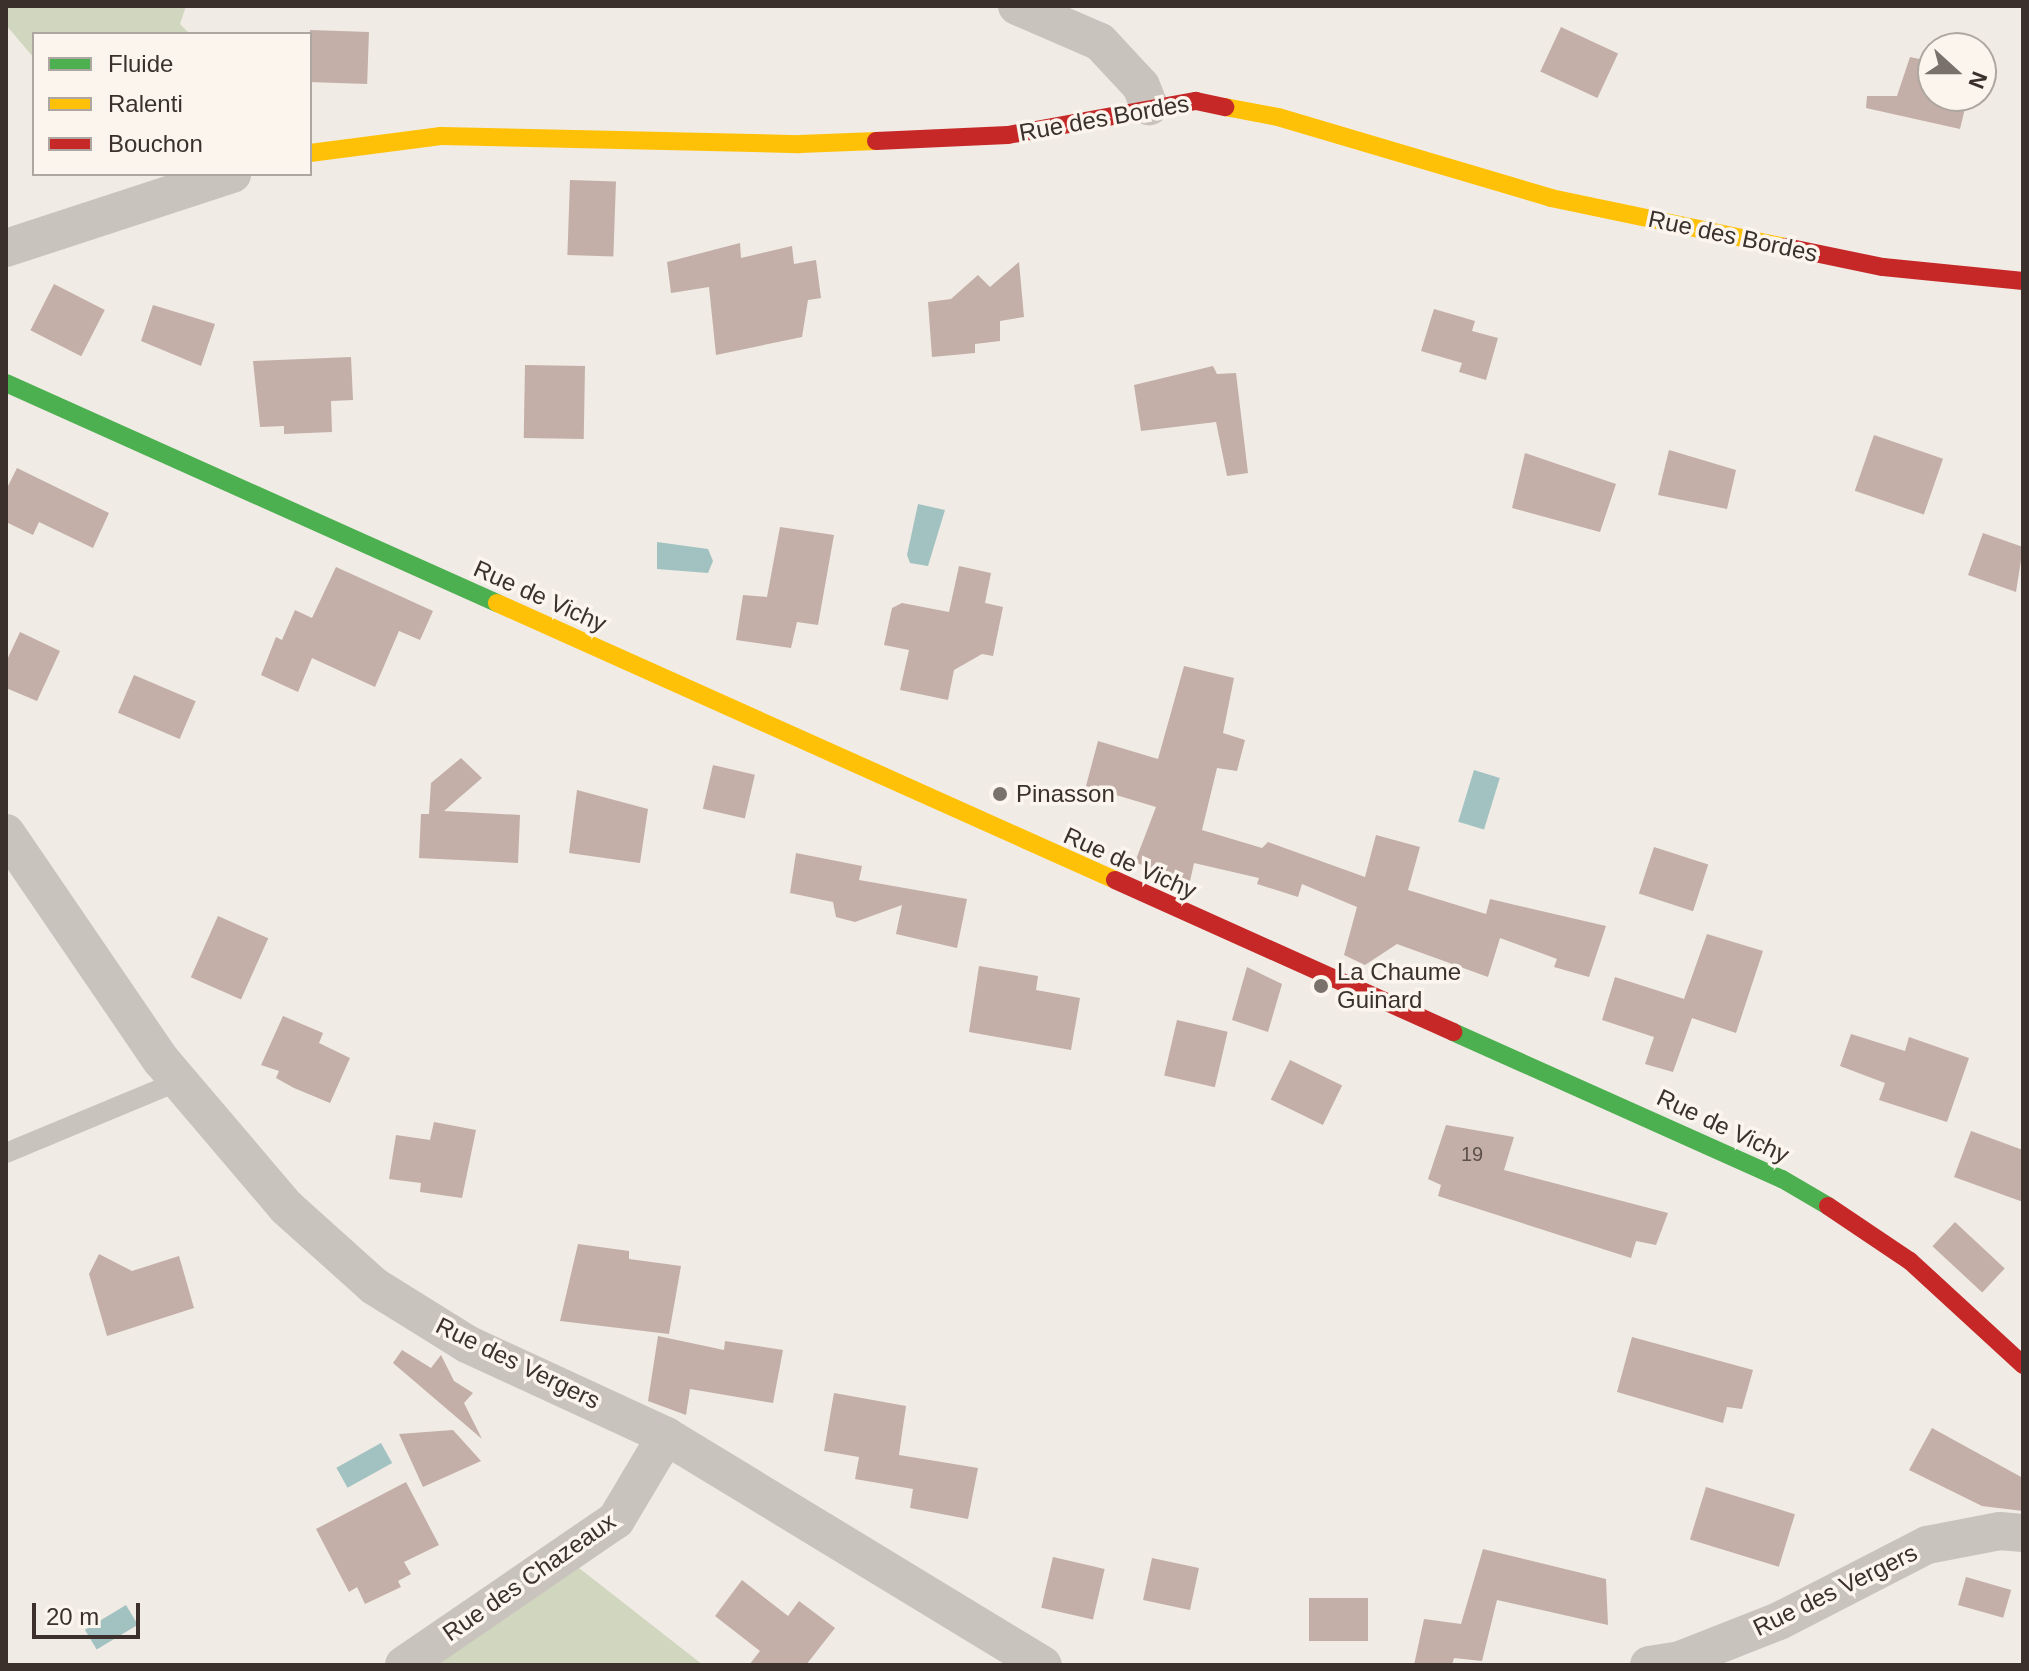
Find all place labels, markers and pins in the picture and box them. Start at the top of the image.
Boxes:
place label: Pinasson [1016,780,1115,808]
marker: Pinasson [991,785,1009,803]
place label: La Chaume Guinard [1337,958,1461,1014]
marker: La Chaume Guinard [1312,977,1330,995]

